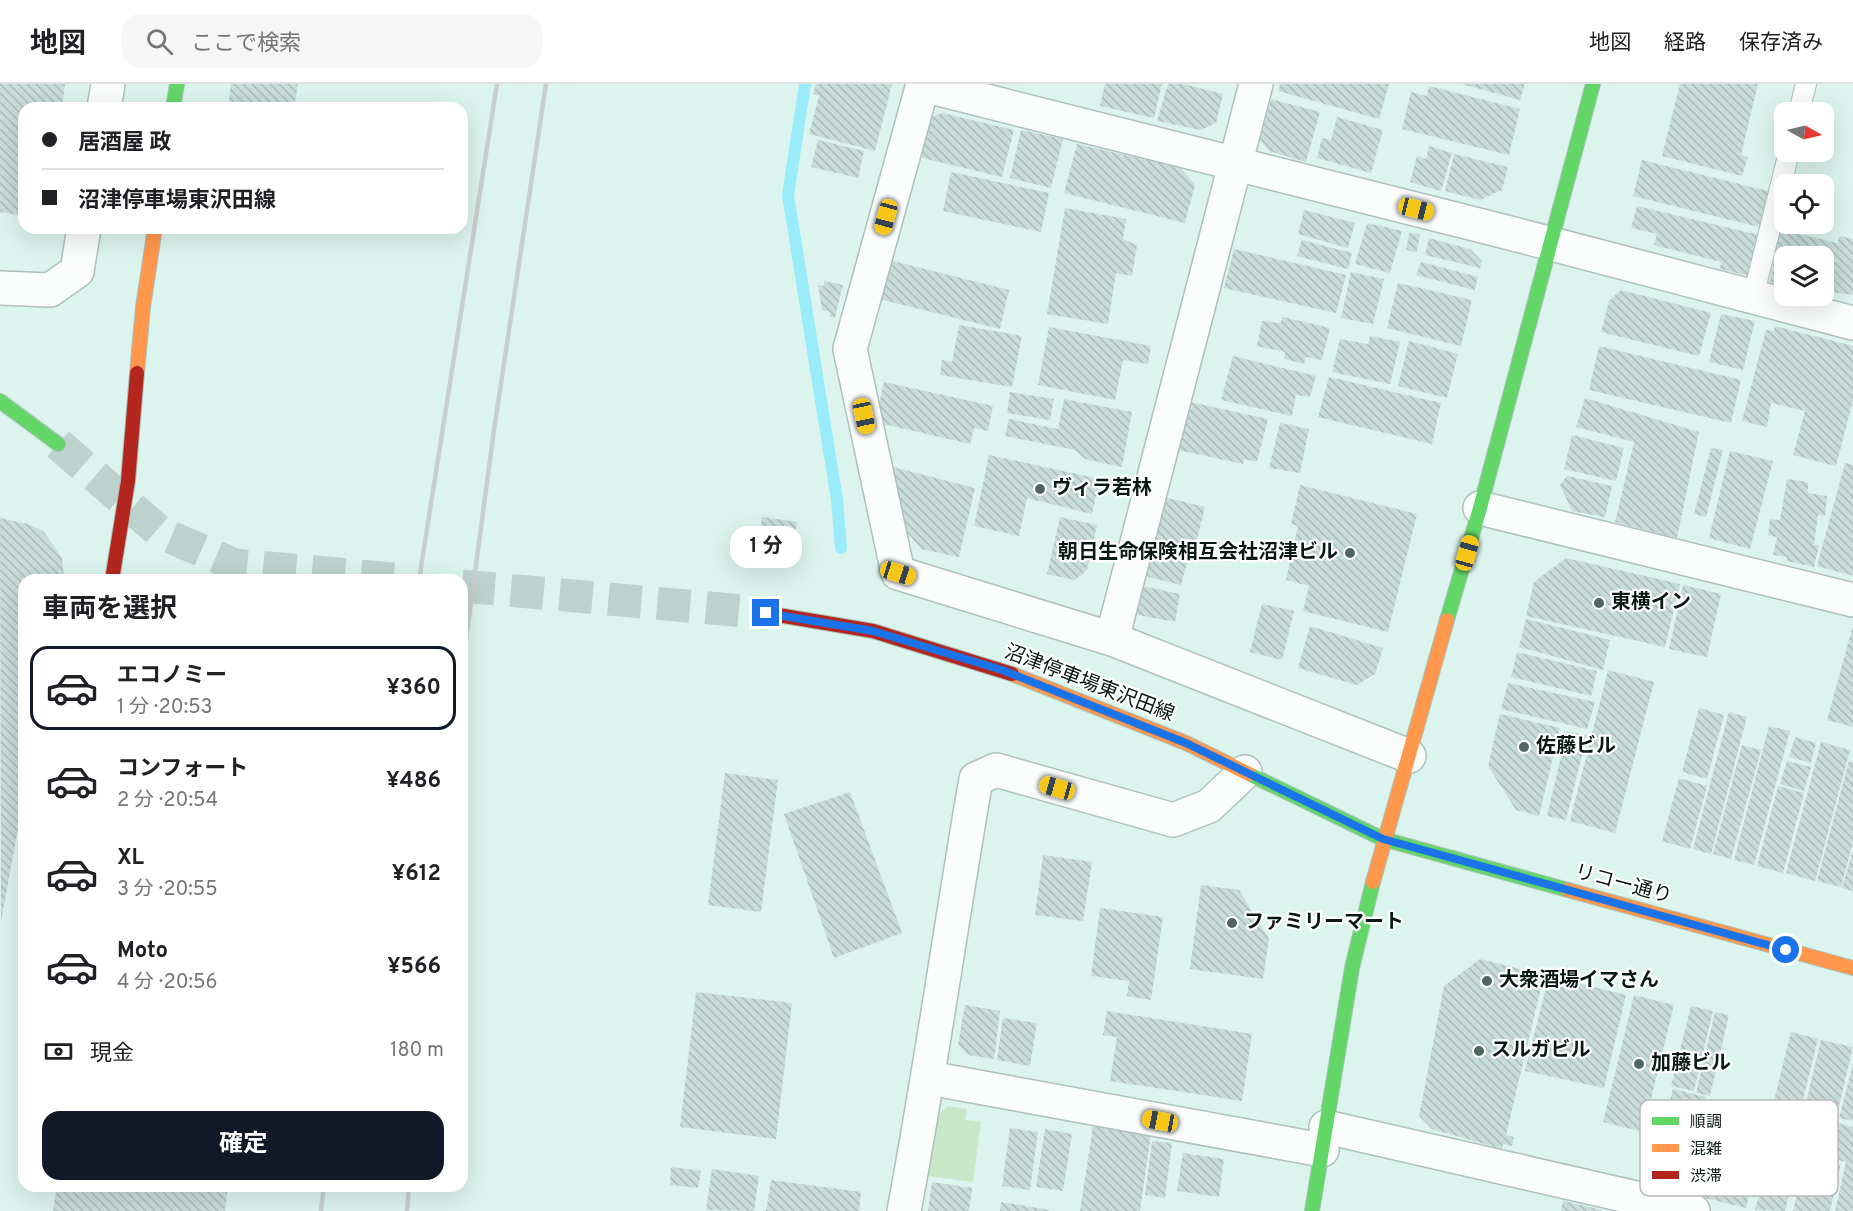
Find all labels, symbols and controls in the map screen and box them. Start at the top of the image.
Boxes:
search box [122,14,542,68]
icon: search [143,25,176,58]
text: 地図 [30,27,86,63]
text: 地図 [1589,30,1631,57]
text: 経路 [1664,30,1706,57]
text: 保存済み [1739,30,1823,57]
text: ここで検索 [191,31,301,58]
north arrow [1774,102,1834,162]
map controls [1774,102,1834,306]
text: 居酒屋 政 [78,130,172,157]
button: locate [1774,174,1834,234]
text: 沼津停車場東沢田線 [78,188,276,215]
car [1396,196,1436,222]
car [873,197,899,237]
button: layers [1774,246,1834,306]
car [851,397,877,435]
place label: ヴィラ若林 [1052,476,1152,502]
marker: ヴィラ若林 [1033,482,1047,496]
callout: 1 分 [730,526,802,568]
car [1453,533,1481,573]
text: 1 分 [750,534,783,560]
place label: 朝日生命保険相互会社沼津ビル [1058,540,1338,566]
marker: 朝日生命保険相互会社沼津ビル [1343,546,1357,560]
car [878,559,918,587]
place label: 東横イン [1611,590,1691,616]
text: 車両を選択 [42,593,177,627]
marker: 東横イン [1592,596,1606,610]
route end [752,599,779,626]
street label: 沼津停車場東沢田線 [1000,640,1178,728]
icon: car [45,661,99,715]
text: エコノミー [117,663,227,690]
text: ¥360 [386,675,441,702]
text: 1 分 · 20:53 [117,695,213,721]
place label: 佐藤ビル [1536,734,1616,760]
marker: 佐藤ビル [1517,740,1531,754]
icon: car [45,754,99,808]
text: コンフォート [117,756,248,783]
text: ¥486 [386,768,441,795]
car [1037,774,1077,802]
text: 2 分 · 20:54 [117,788,218,814]
text: XL [117,845,144,872]
icon: car [45,847,99,901]
street label: リコー通り [1571,860,1675,910]
text: ¥612 [392,861,441,888]
text: 3 分 · 20:55 [117,877,218,903]
place label: ファミリーマート [1244,910,1404,936]
marker: ファミリーマート [1225,916,1239,930]
route start [1772,936,1799,963]
text: Moto [117,938,168,965]
icon: car [45,940,99,994]
text: ¥566 [387,954,441,981]
place label: 大衆酒場イマさん [1499,968,1659,994]
text: 4 分 · 20:56 [117,970,217,996]
marker: 大衆酒場イマさん [1480,974,1494,988]
icon: cash [42,1035,75,1068]
text: 180 m [390,1038,444,1064]
place label: スルガビル [1491,1038,1590,1064]
text: 現金 [90,1041,134,1068]
marker: スルガビル [1472,1044,1486,1058]
place label: 加藤ビル [1651,1051,1731,1077]
marker: 加藤ビル [1632,1057,1646,1071]
legend [1640,1100,1838,1196]
car [1141,1109,1179,1133]
button: 確定 [42,1111,444,1180]
text: 順調 [1690,1113,1722,1133]
text: 混雑 [1690,1140,1722,1160]
text: 渋滞 [1690,1167,1722,1187]

